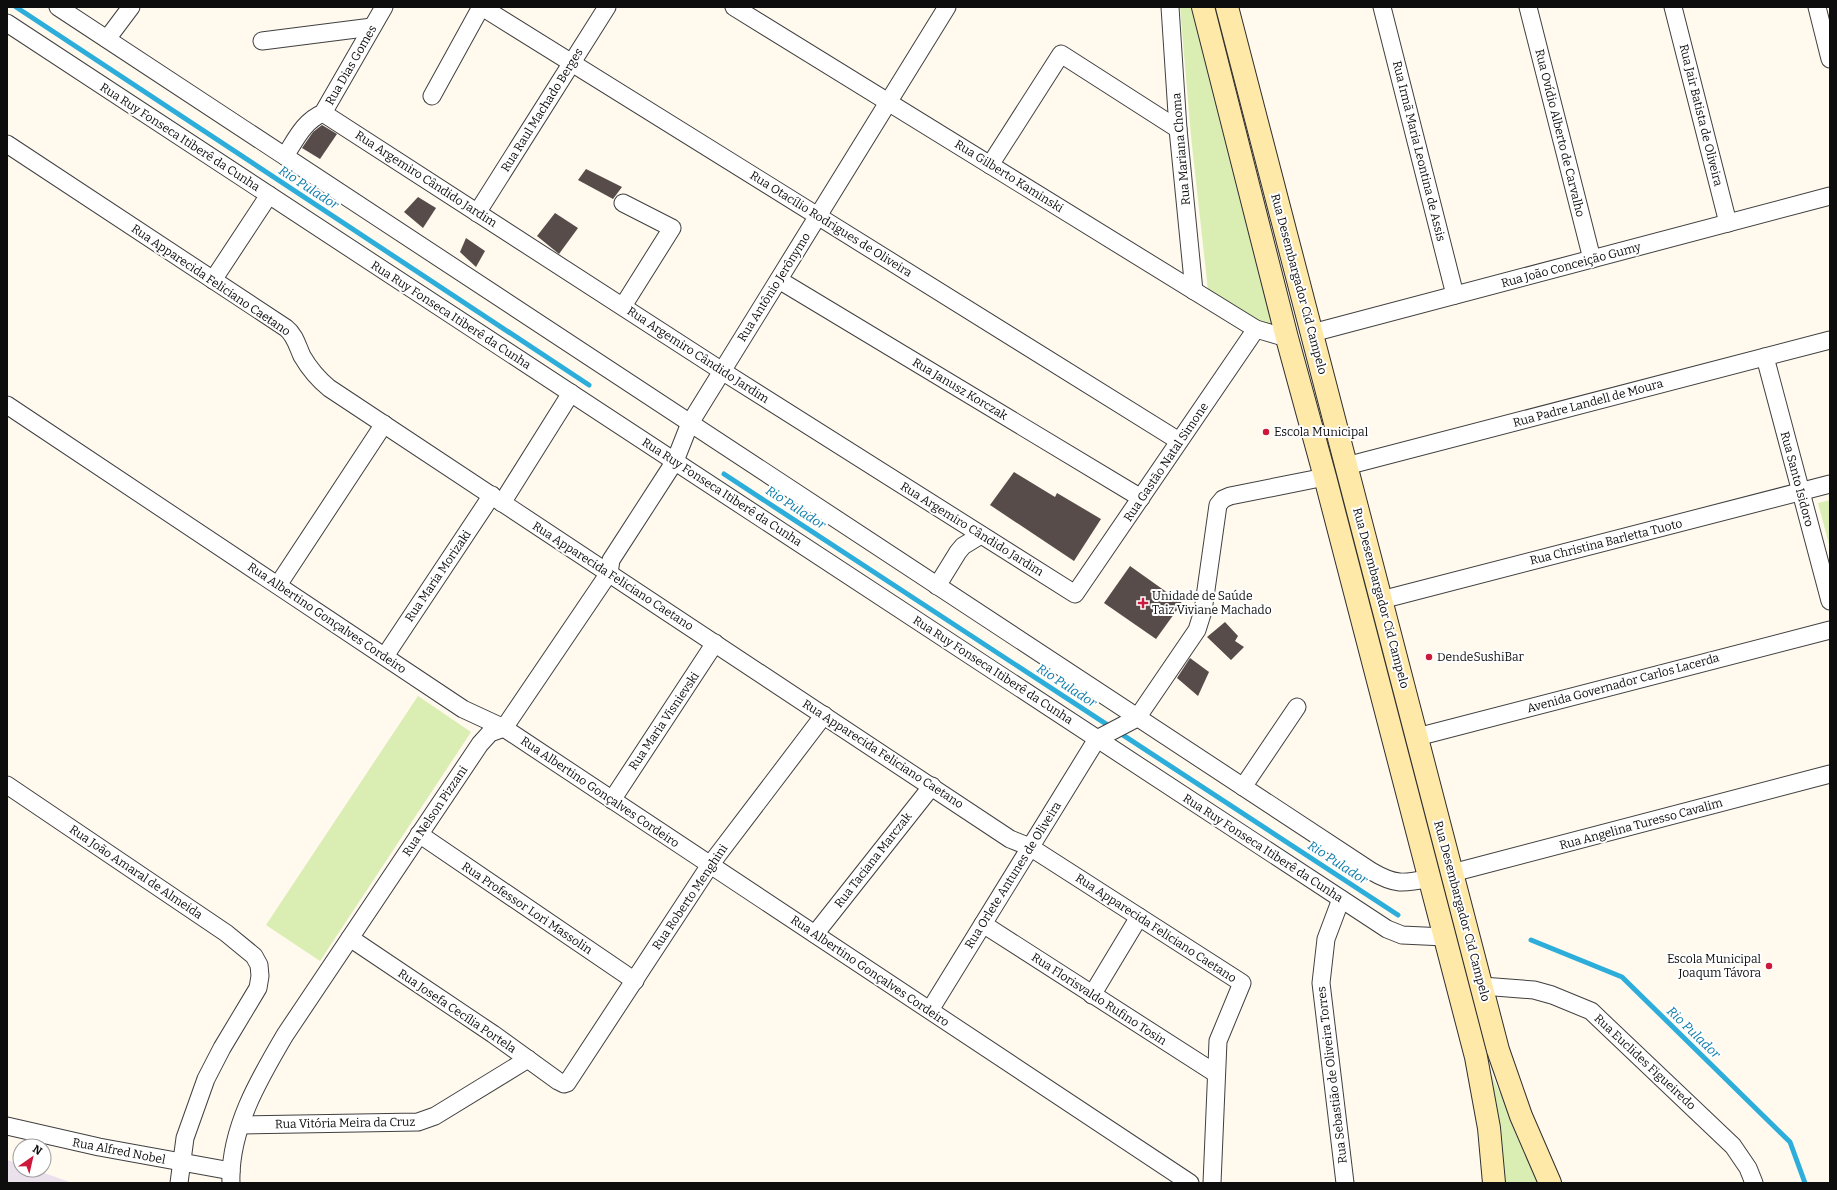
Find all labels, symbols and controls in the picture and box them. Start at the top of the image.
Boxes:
street label: Rua Dias Gomes [322,22,380,108]
street label: Rua Jair Batista de Oliveira [1677,42,1726,188]
street label: Rua Raul Machado Berges [498,45,586,174]
street label: Rua Ovídio Alberto de Carvalho [1532,47,1588,219]
street label: Rua Irmã Maria Leontina de Assis [1390,59,1448,243]
street label: Rua Ruy Fonseca Itiberê da Cunha [97,80,263,194]
street label: Rua Mariana Choma [1169,92,1193,206]
street label: Rua Argemiro Cândido Jardim [353,128,500,230]
street label: Rua Gilberto Kaminski [952,137,1066,215]
water label: Rio Pulador [276,163,342,213]
street label: Rua Otacílio Rodrigues de Oliveira [747,168,915,280]
street label: Rua Desembargador Cid Campelo [1268,192,1330,376]
street label: Rua Apparecida Feliciano Caetano [129,221,293,339]
street label: Rua Antônio Jerônymo [735,230,813,344]
street label: Rua João Conceição Gumy [1500,239,1643,290]
street label: Rua Ruy Fonseca Itiberê da Cunha [368,258,534,372]
street label: Rua Argemiro Cândido Jardim [625,304,772,406]
street label: Rua Janusz Korczak [910,355,1010,423]
street label: Rua Padre Landell de Moura [1511,376,1665,430]
street label: Rua Gastão Natal Simone [1121,400,1211,524]
place label: Escola Municipal [1274,425,1369,439]
marker: Escola Municipal [1261,427,1271,437]
street label: Rua Santo Isidoro [1778,430,1816,528]
street label: Rua Ruy Fonseca Itiberê da Cunha [639,435,805,549]
street label: Rua Argemiro Cândido Jardim [898,479,1047,579]
water label: Rio Pulador [763,483,829,533]
street label: Rua Desembargador Cid Campelo [1350,506,1412,690]
street label: Rua Christina Barletta Tuoto [1528,516,1684,568]
street label: Rua Apparecida Feliciano Caetano [530,519,696,633]
street label: Rua Maria Morizaki [402,527,474,624]
street label: Rua Albertino Gonçalves Cordeiro [245,560,409,676]
place label: Unidade de Saúde Taiz Viviane Machado [1152,589,1272,617]
marker: Unidade de Saúde Taiz Viviane Machado [1137,597,1149,609]
street label: Rua Ruy Fonseca Itiberê da Cunha [910,613,1076,727]
place label: DendeSushiBar [1437,650,1525,664]
street label: Avenida Governador Carlos Lacerda [1525,650,1721,715]
marker: DendeSushiBar [1424,652,1434,662]
water label: Rio Pulador [1034,661,1100,711]
street label: Rua Maria Visnievski [626,669,702,773]
street label: Rua Apparecida Feliciano Caetano [800,697,966,811]
street label: Rua Albertino Gonçalves Cordeiro [518,734,682,850]
street label: Rua Nelson Pizzani [400,763,471,859]
street label: Rua Ruy Fonseca Itiberê da Cunha [1180,791,1346,905]
street label: Rua Angelina Turesso Cavalim [1558,795,1725,853]
street label: Rua Orlete Antunes de Oliveira [962,799,1064,951]
street label: Rua Taciana Marczak [831,809,915,910]
street label: Rua Desembargador Cid Campelo [1431,819,1493,1003]
street label: Rua João Amaral de Almeida [67,822,205,922]
water label: Rio Pulador [1305,838,1371,888]
street label: Rua Roberto Menghini [649,841,731,952]
street label: Rua Professor Lori Massolin [459,859,595,957]
street label: Rua Apparecida Feliciano Caetano [1073,871,1239,985]
street label: Rua Albertino Gonçalves Cordeiro [788,913,952,1029]
street label: Rua Florisvaldo Rufino Tosin [1029,950,1169,1048]
place label: Escola Municipal Joaqum Távora [1667,952,1762,980]
marker: Escola Municipal Joaqum Távora [1764,961,1774,971]
street label: Rua Josefa Cecília Portela [395,966,519,1056]
street label: Rua Sebastião de Oliveira Torres [1314,985,1350,1164]
water label: Rio Pulador [1664,1003,1724,1062]
street label: Rua Euclides Figueiredo [1591,1011,1699,1113]
street label: Rua Vitória Meira da Cruz [275,1115,415,1131]
street label: Rua Alfred Nobel [71,1135,167,1167]
north arrow [12,1138,52,1178]
text: N [30,1142,45,1158]

